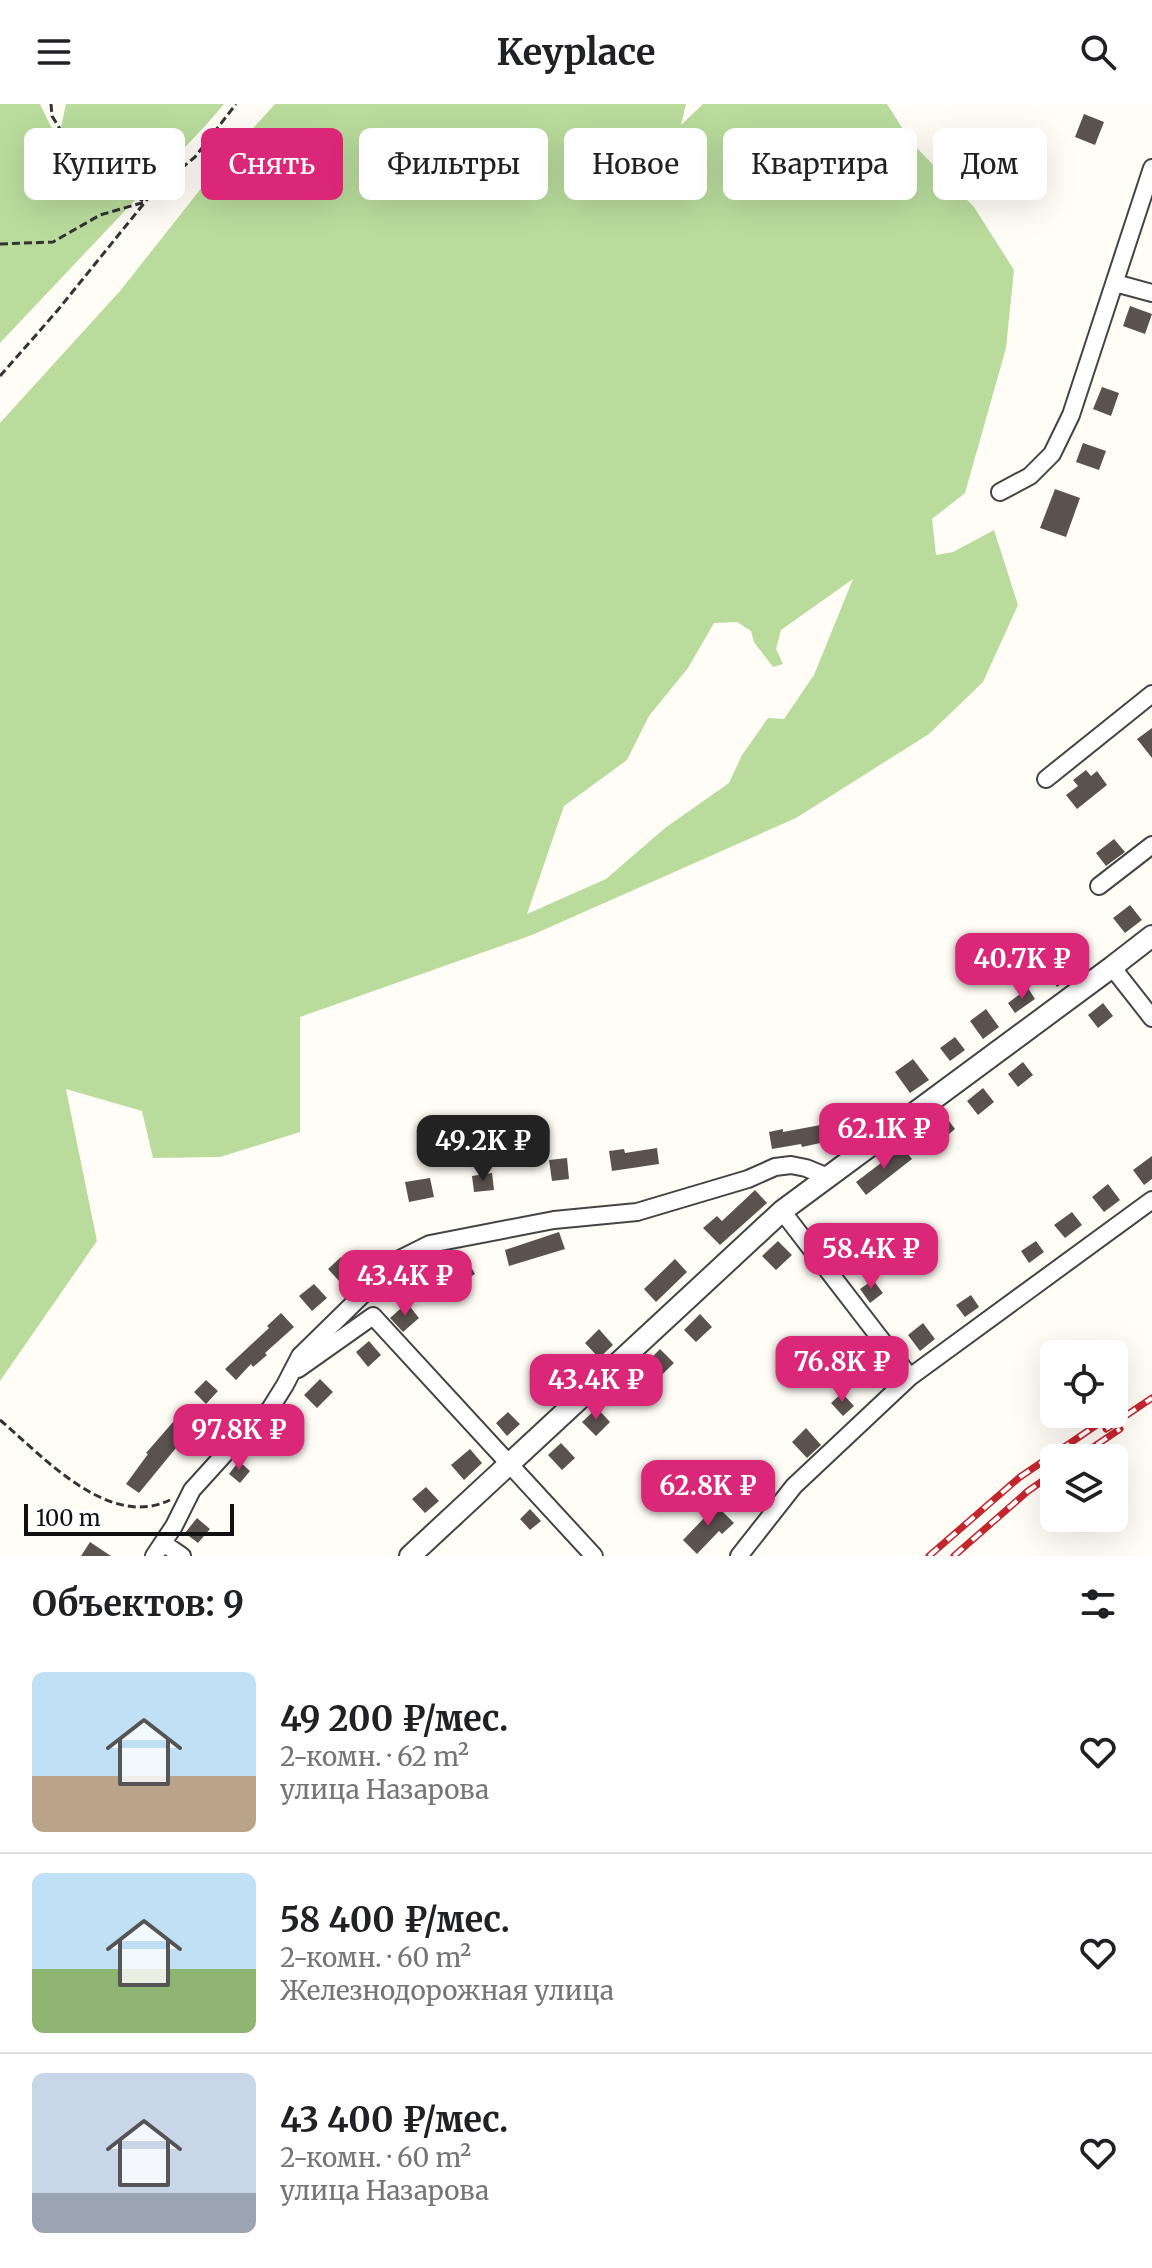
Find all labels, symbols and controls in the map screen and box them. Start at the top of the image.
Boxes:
icon: menu [32,30,76,74]
text: Keyplace [496,30,656,75]
icon: search [1076,30,1120,74]
chip: Купить [24,128,185,200]
chip: Снять [201,128,343,200]
chip: Фильтры [359,128,548,200]
chip: Новое [564,128,707,200]
chip: Квартира [723,128,917,200]
chip: Дом [933,128,1047,200]
pin: 40.7K ₽ [948,933,1096,1001]
text: 40.7K ₽ [973,942,1071,975]
pin: 62.1K ₽ [810,1103,958,1171]
text: 62.1K ₽ [837,1112,931,1145]
pin: 49.2K ₽ [409,1115,557,1183]
text: 49.2K ₽ [435,1124,531,1157]
pin: 58.4K ₽ [797,1223,945,1291]
text: 58.4K ₽ [822,1232,920,1265]
pin: 43.4K ₽ [331,1250,479,1318]
text: 43.4K ₽ [357,1259,453,1292]
pin: 76.8K ₽ [768,1336,916,1404]
map controls [1040,1340,1128,1532]
button: locate [1040,1340,1128,1428]
text: 76.8K ₽ [794,1345,890,1378]
pin: 43.4K ₽ [522,1354,670,1422]
text: 43.4K ₽ [548,1363,644,1396]
pin: 97.8K ₽ [165,1404,313,1472]
text: 97.8K ₽ [191,1413,287,1446]
button: layers [1040,1444,1128,1532]
pin: 62.8K ₽ [634,1460,782,1528]
text: 62.8K ₽ [659,1469,757,1502]
scale bar [24,1500,234,1536]
text: 100 m [36,1504,101,1532]
icon: filters [1076,1582,1120,1626]
text: Объектов: 9 [32,1583,244,1625]
text: 49 200 ₽/мес. [280,1698,508,1740]
icon: home [96,1704,192,1800]
icon: heart [1076,1730,1120,1774]
text: 2-комн. · 62 m² [280,1740,469,1773]
text: улица Назарова [280,1773,489,1806]
text: 58 400 ₽/мес. [280,1899,510,1941]
icon: home [96,1905,192,2001]
icon: heart [1076,1931,1120,1975]
text: 2-комн. · 60 m² [280,1941,471,1974]
text: Железнодорожная улица [280,1974,614,2007]
text: 43 400 ₽/мес. [280,2099,508,2141]
icon: home [96,2105,192,2201]
icon: heart [1076,2131,1120,2175]
text: 2-комн. · 60 m² [280,2141,471,2174]
text: улица Назарова [280,2174,489,2207]

